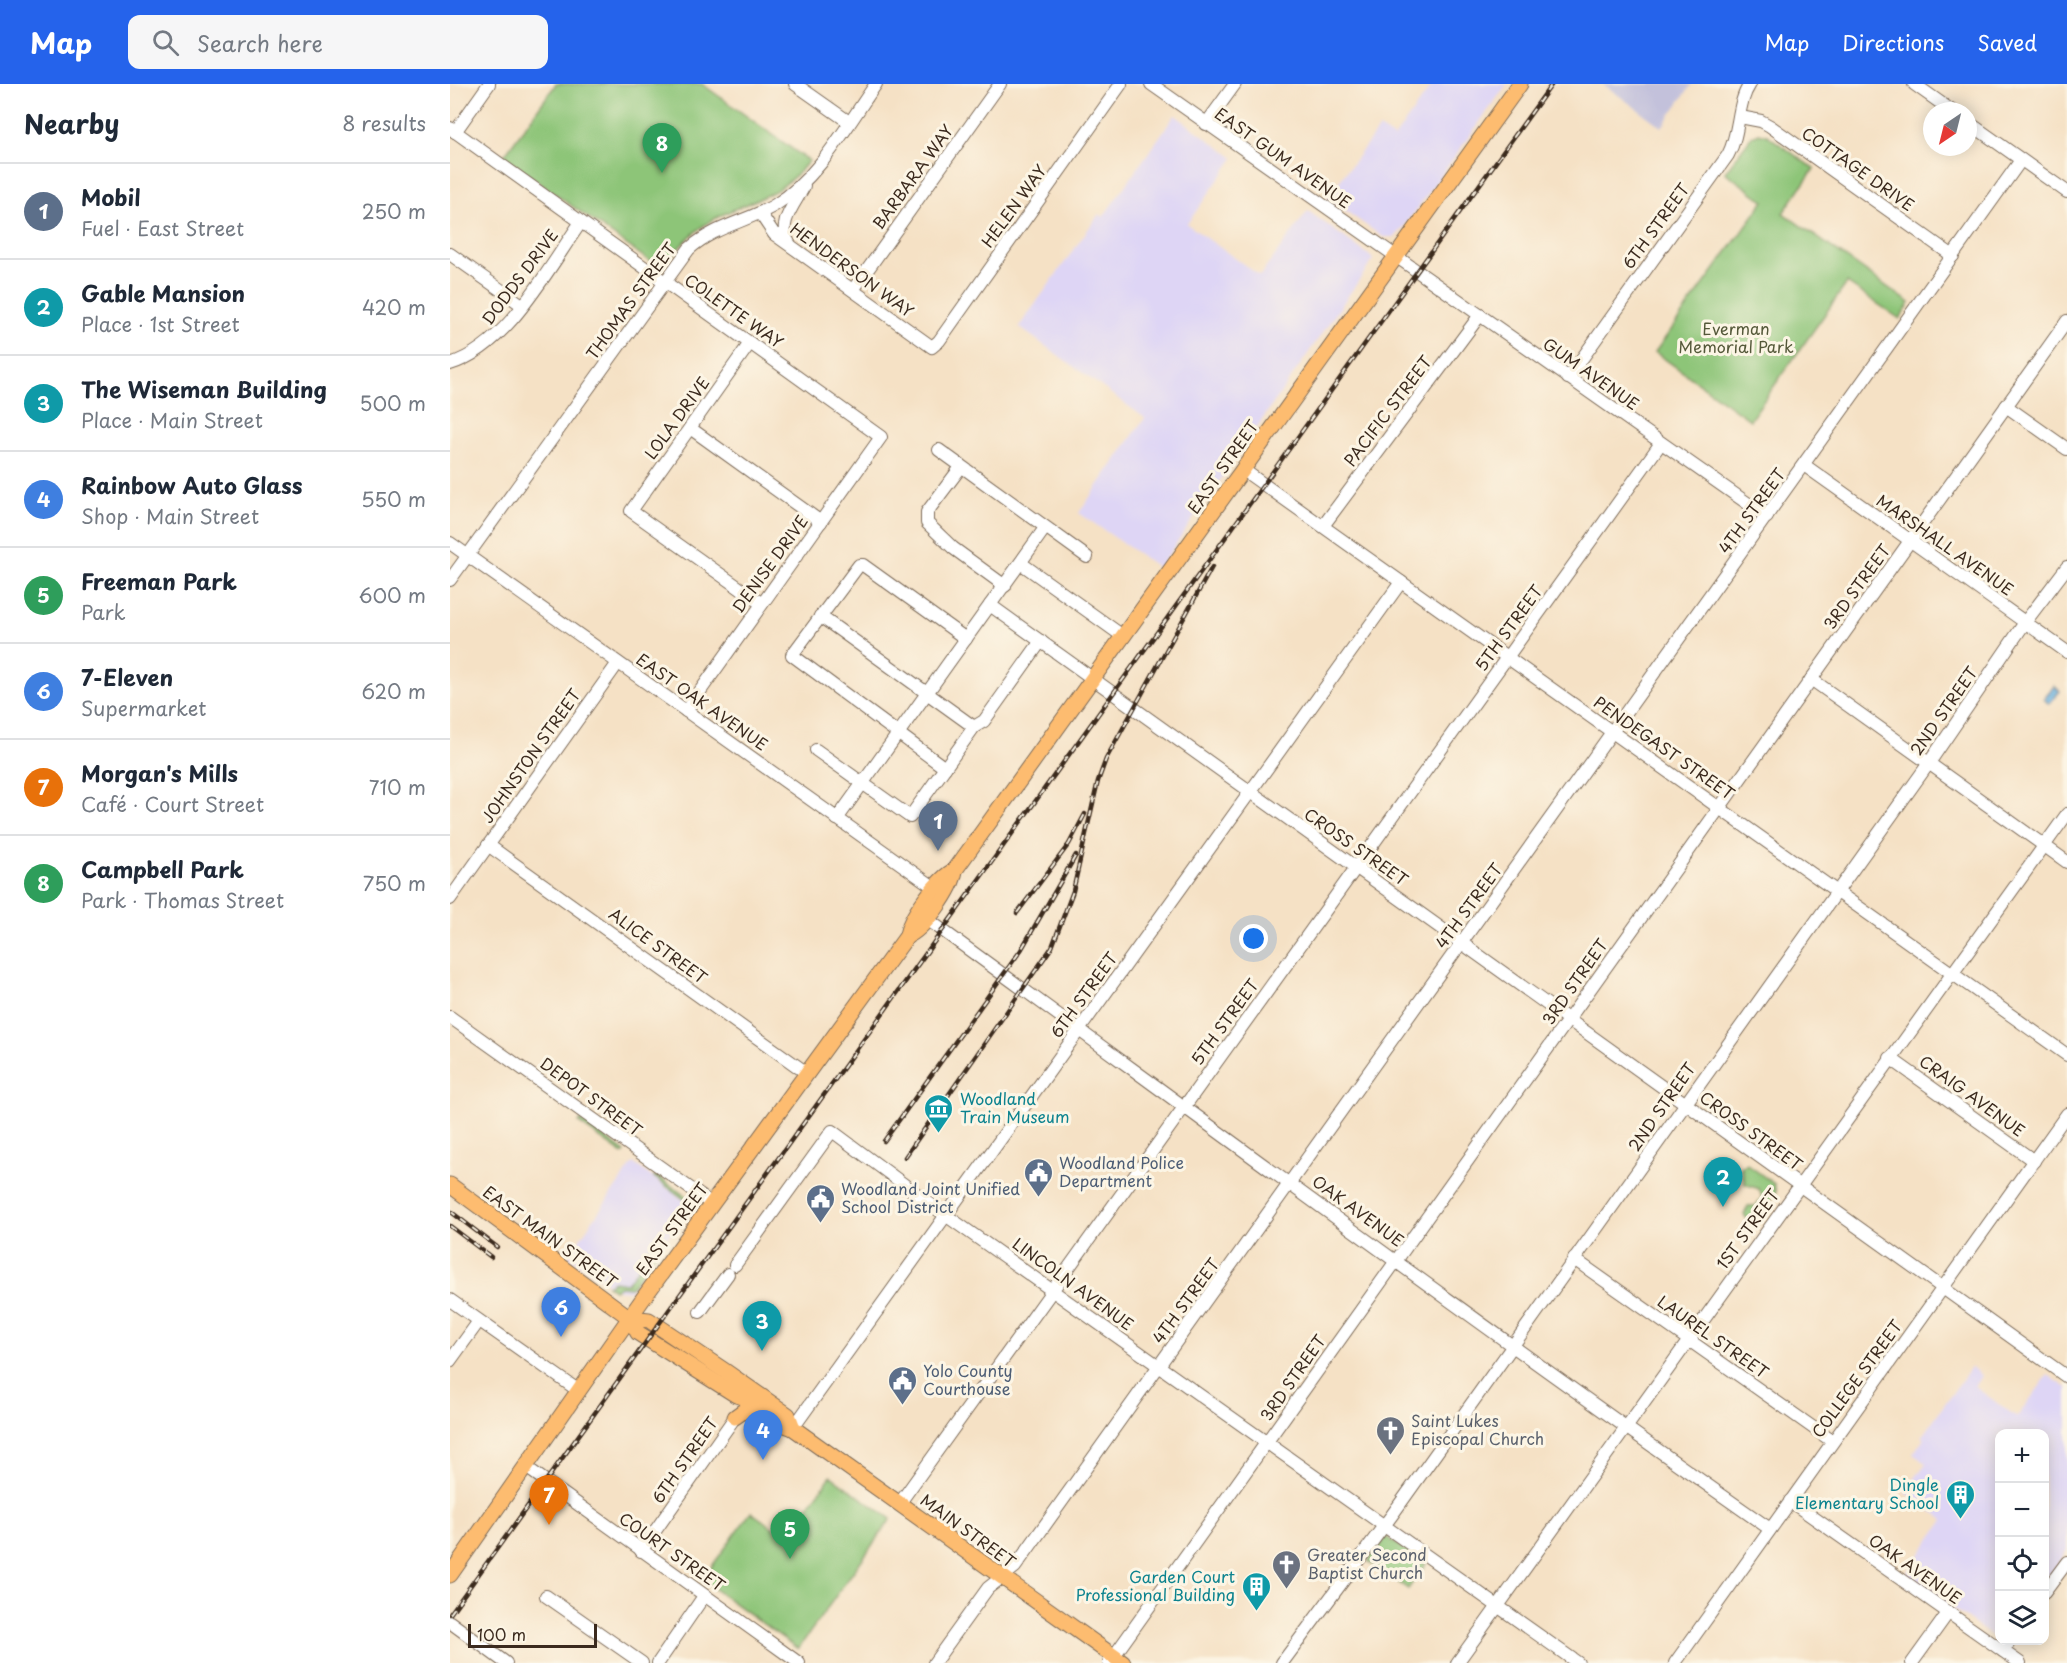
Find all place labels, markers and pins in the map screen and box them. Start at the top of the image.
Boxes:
pin: 8 [642,124,682,173]
pin: 1 [918,802,958,851]
place label: Woodland Train Museum [960,1086,1069,1128]
museum icon: Woodland Train Museum [923,1092,955,1134]
place label: Woodland Police Department [1059,1150,1184,1192]
public building icon: Woodland Police Department [1022,1156,1054,1198]
pin: 2 [1704,1158,1742,1207]
place label: Woodland Joint Unified School District [841,1176,1020,1218]
public building icon: Woodland Joint Unified School District [804,1182,836,1224]
pin: 6 [542,1288,580,1337]
pin: 3 [742,1302,782,1351]
place label: Yolo County Courthouse [923,1358,1013,1400]
public building icon: Yolo County Courthouse [886,1364,918,1406]
place label: Saint Lukes Episcopal Church [1411,1408,1544,1450]
pin: 4 [744,1410,782,1460]
church icon: Saint Lukes Episcopal Church [1374,1414,1406,1456]
place label: Dingle Elementary School [1795,1472,1939,1514]
pin: 7 [530,1476,568,1525]
building icon: Dingle Elementary School [1944,1478,1976,1520]
pin: 5 [770,1510,810,1559]
place label: Greater Second Baptist Church [1307,1542,1427,1584]
church icon: Greater Second Baptist Church [1270,1548,1302,1590]
place label: Garden Court Professional Building [1076,1564,1235,1606]
building icon: Garden Court Professional Building [1240,1570,1272,1612]

